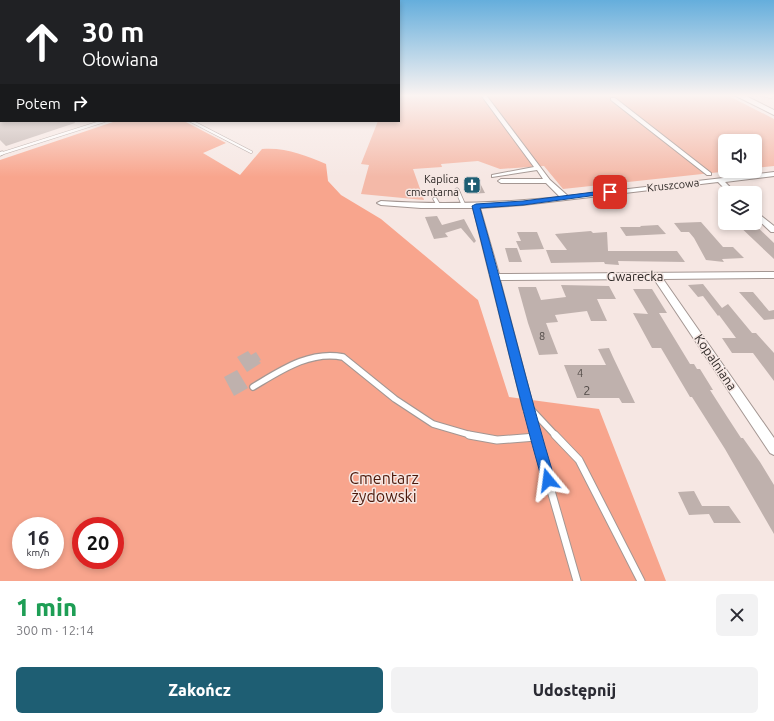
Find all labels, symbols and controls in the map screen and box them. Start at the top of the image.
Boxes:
icon: ahead [16,16,68,68]
text: 30 m [82,16,144,47]
text: Ołowiana [82,49,158,69]
icon: right [69,92,91,114]
text: Potem [16,95,61,112]
map controls [718,134,762,230]
button: sound [718,134,762,178]
place label: Kaplica cmentarna [406,173,459,198]
church icon: Kaplica cmentarna [462,175,482,195]
pin [593,175,627,209]
street label: Kruszcowa [646,176,700,194]
icon: arrive [599,181,621,203]
button: layers [718,186,762,230]
street label: Gwarecka [607,269,663,283]
house number: 8 [539,330,545,342]
street label: Kopalniana [692,331,740,393]
house number: 4 [577,367,583,379]
house number: 2 [583,383,591,397]
position arrow [527,459,569,501]
park label: Cmentarz żydowski [349,469,419,505]
speed limit sign: 20 [72,517,124,569]
text: 16 [27,526,49,549]
text: km/h [26,547,50,558]
text: 1 min [16,594,77,621]
button: close [716,594,758,636]
text: 300 m · 12:14 [16,623,94,637]
button: Zakończ [16,667,383,713]
button: Udostępnij [391,667,758,713]

